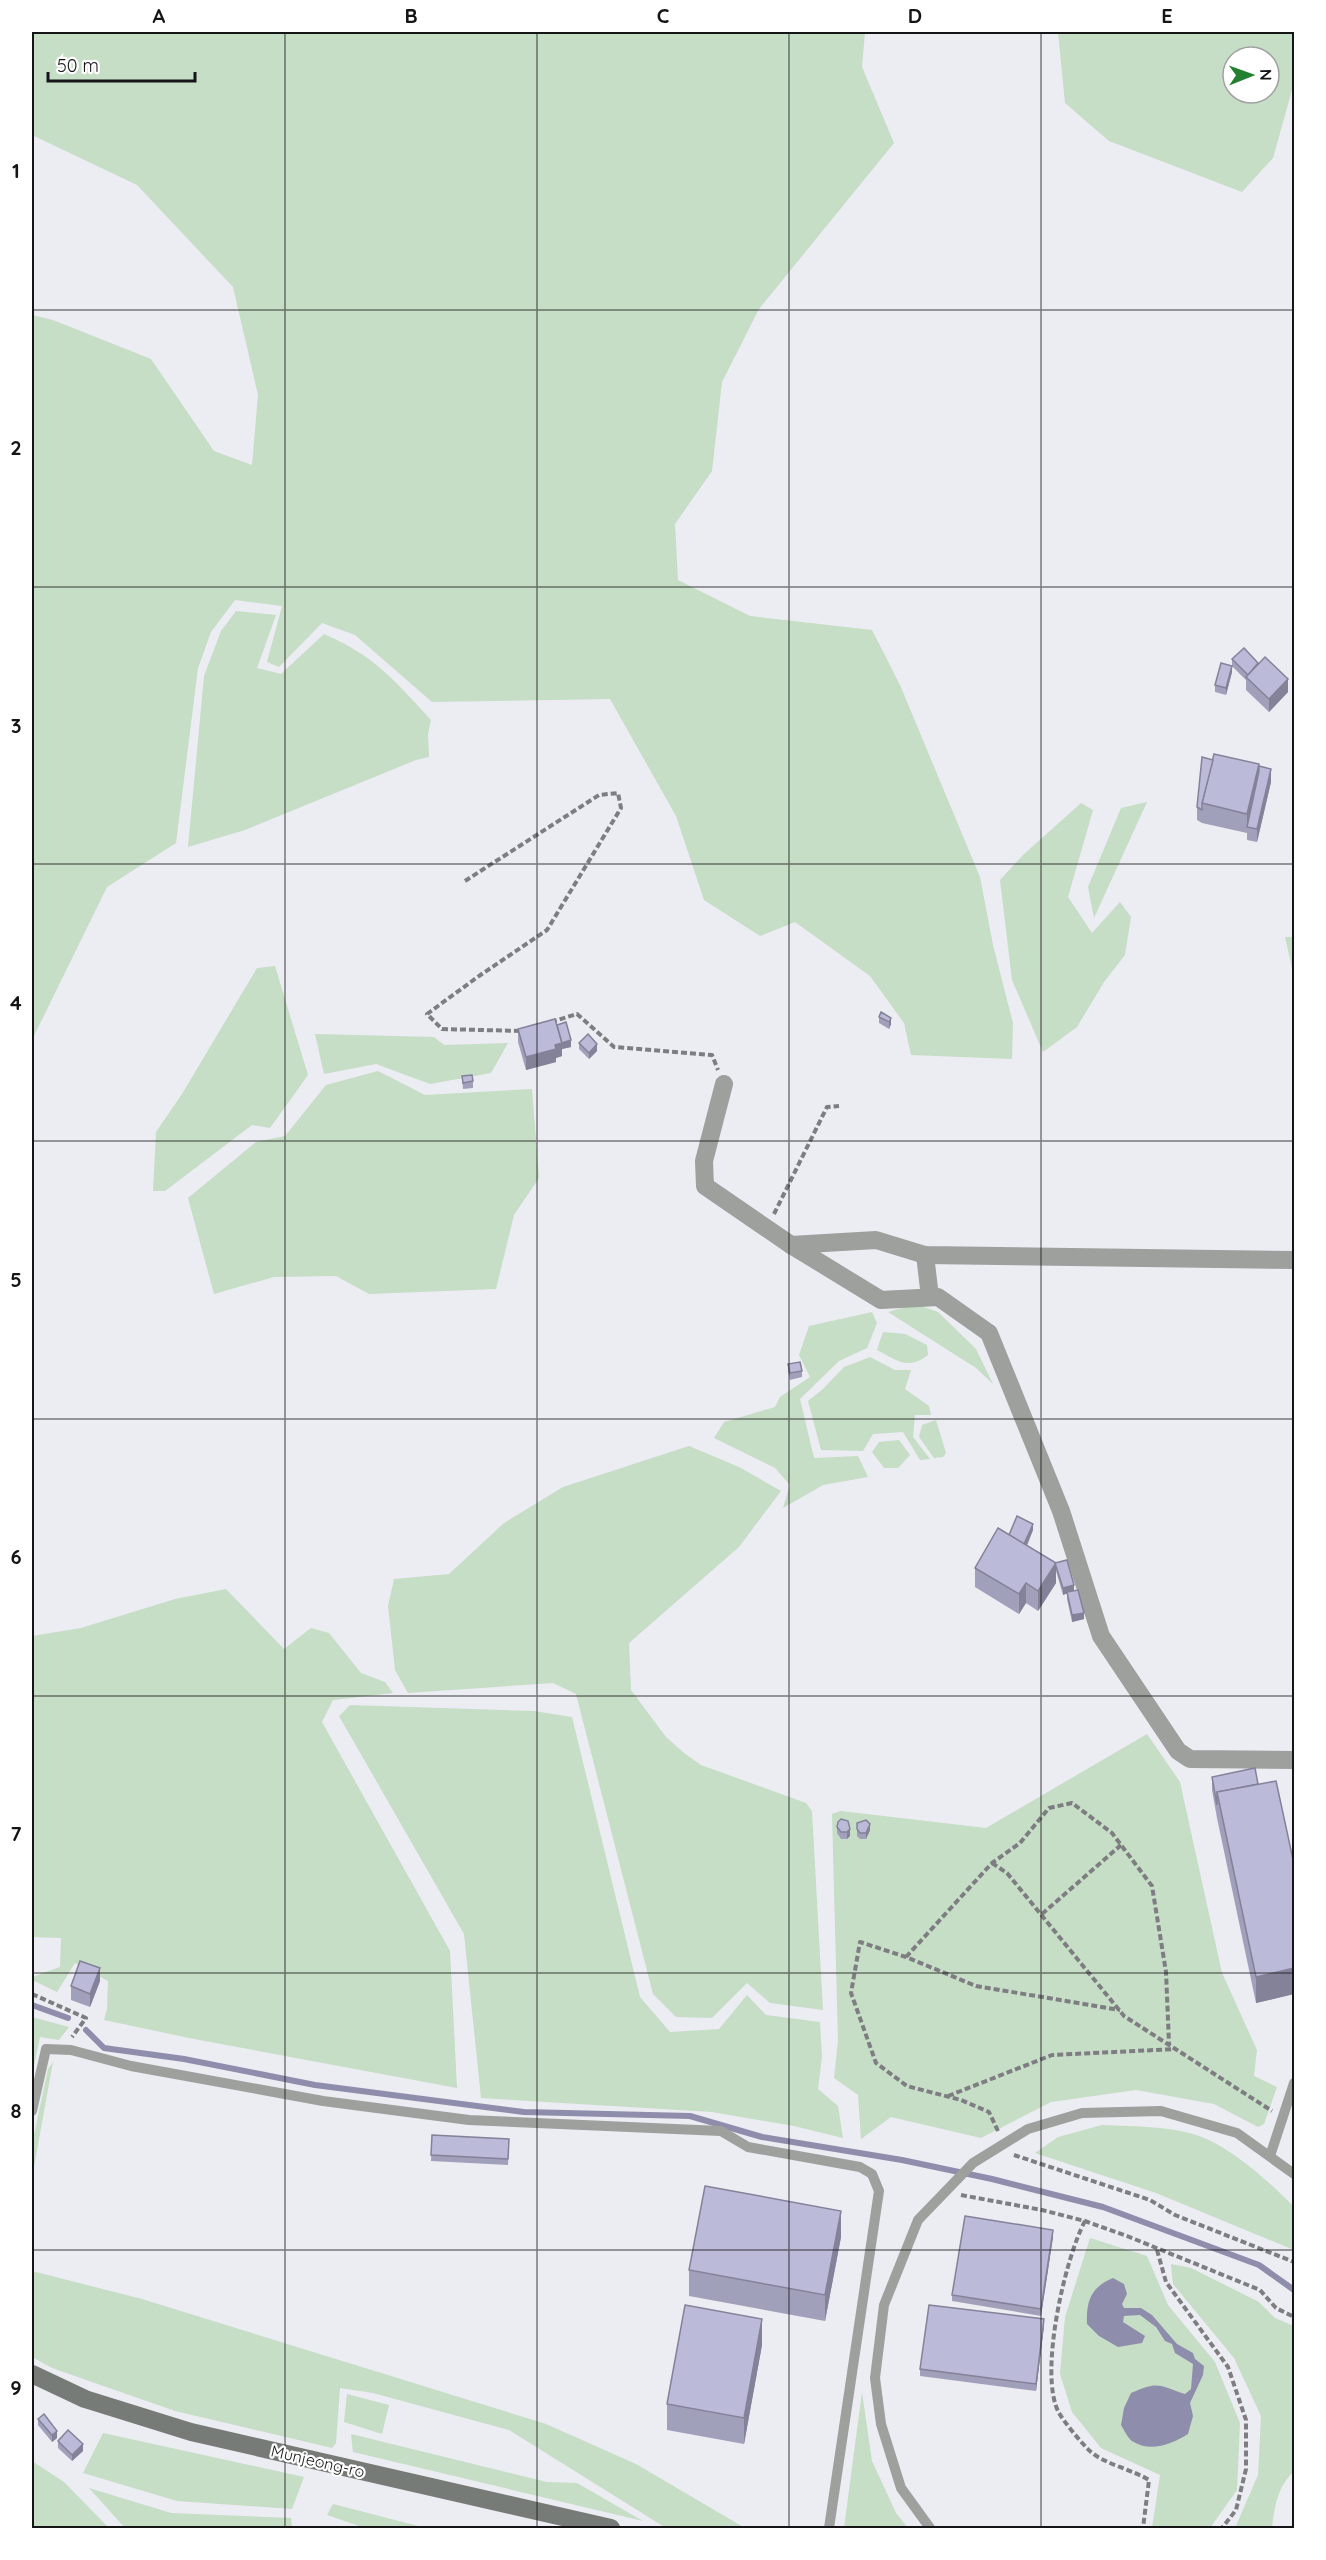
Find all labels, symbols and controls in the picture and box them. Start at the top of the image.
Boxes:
text: A [153,3,166,28]
text: B [404,3,418,28]
text: C [657,3,670,28]
text: D [908,3,922,28]
text: E [1161,3,1173,28]
scale bar [48,45,195,83]
north arrow [1221,45,1281,105]
text: 50 m [57,54,99,77]
text: N [1256,69,1276,81]
text: 1 [12,158,20,183]
text: 2 [10,435,22,460]
text: 3 [11,713,21,738]
text: 4 [10,990,22,1015]
text: 5 [10,1267,22,1292]
text: 6 [10,1544,22,1569]
text: 7 [11,1821,22,1846]
text: 8 [11,2098,22,2123]
text: 9 [10,2375,22,2400]
street label: Munjeong-ro [269,2441,367,2481]

